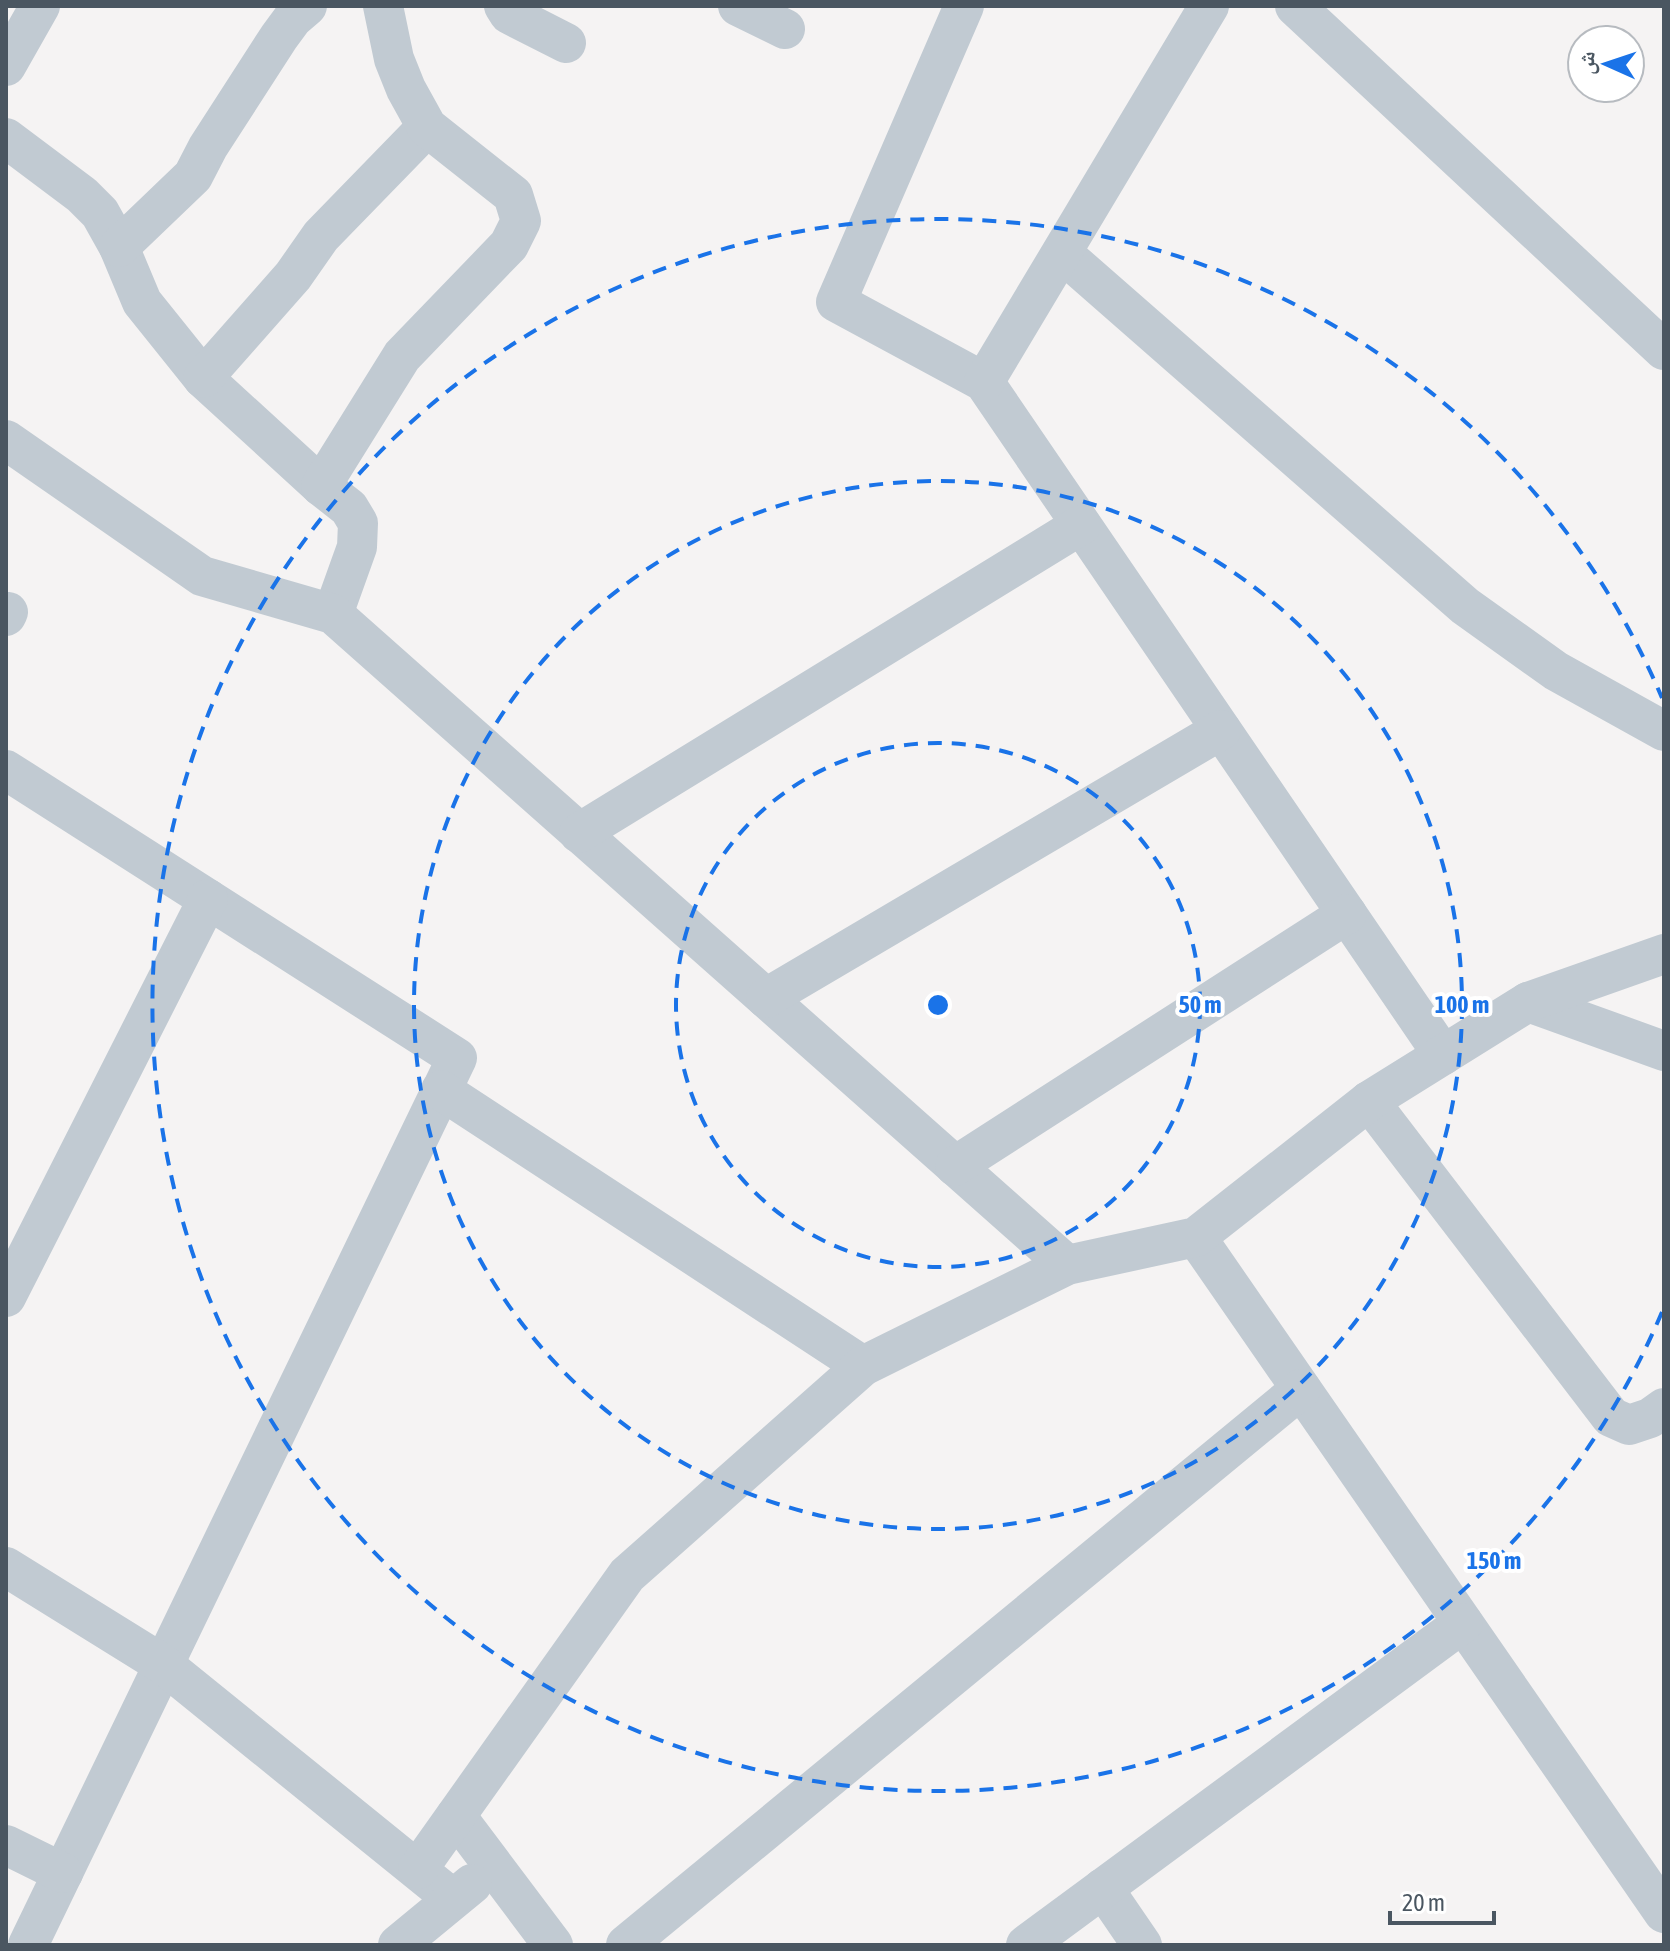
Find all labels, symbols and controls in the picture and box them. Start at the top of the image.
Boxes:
north arrow [1566,24,1646,104]
text: ش [1572,51,1601,75]
centre of rings [924,991,952,1019]
text: 50 m [1178,991,1222,1018]
text: 100 m [1435,991,1489,1018]
text: 150 m [1467,1547,1521,1574]
scale bar [1390,1875,1494,1925]
text: 20 m [1402,1889,1445,1916]

